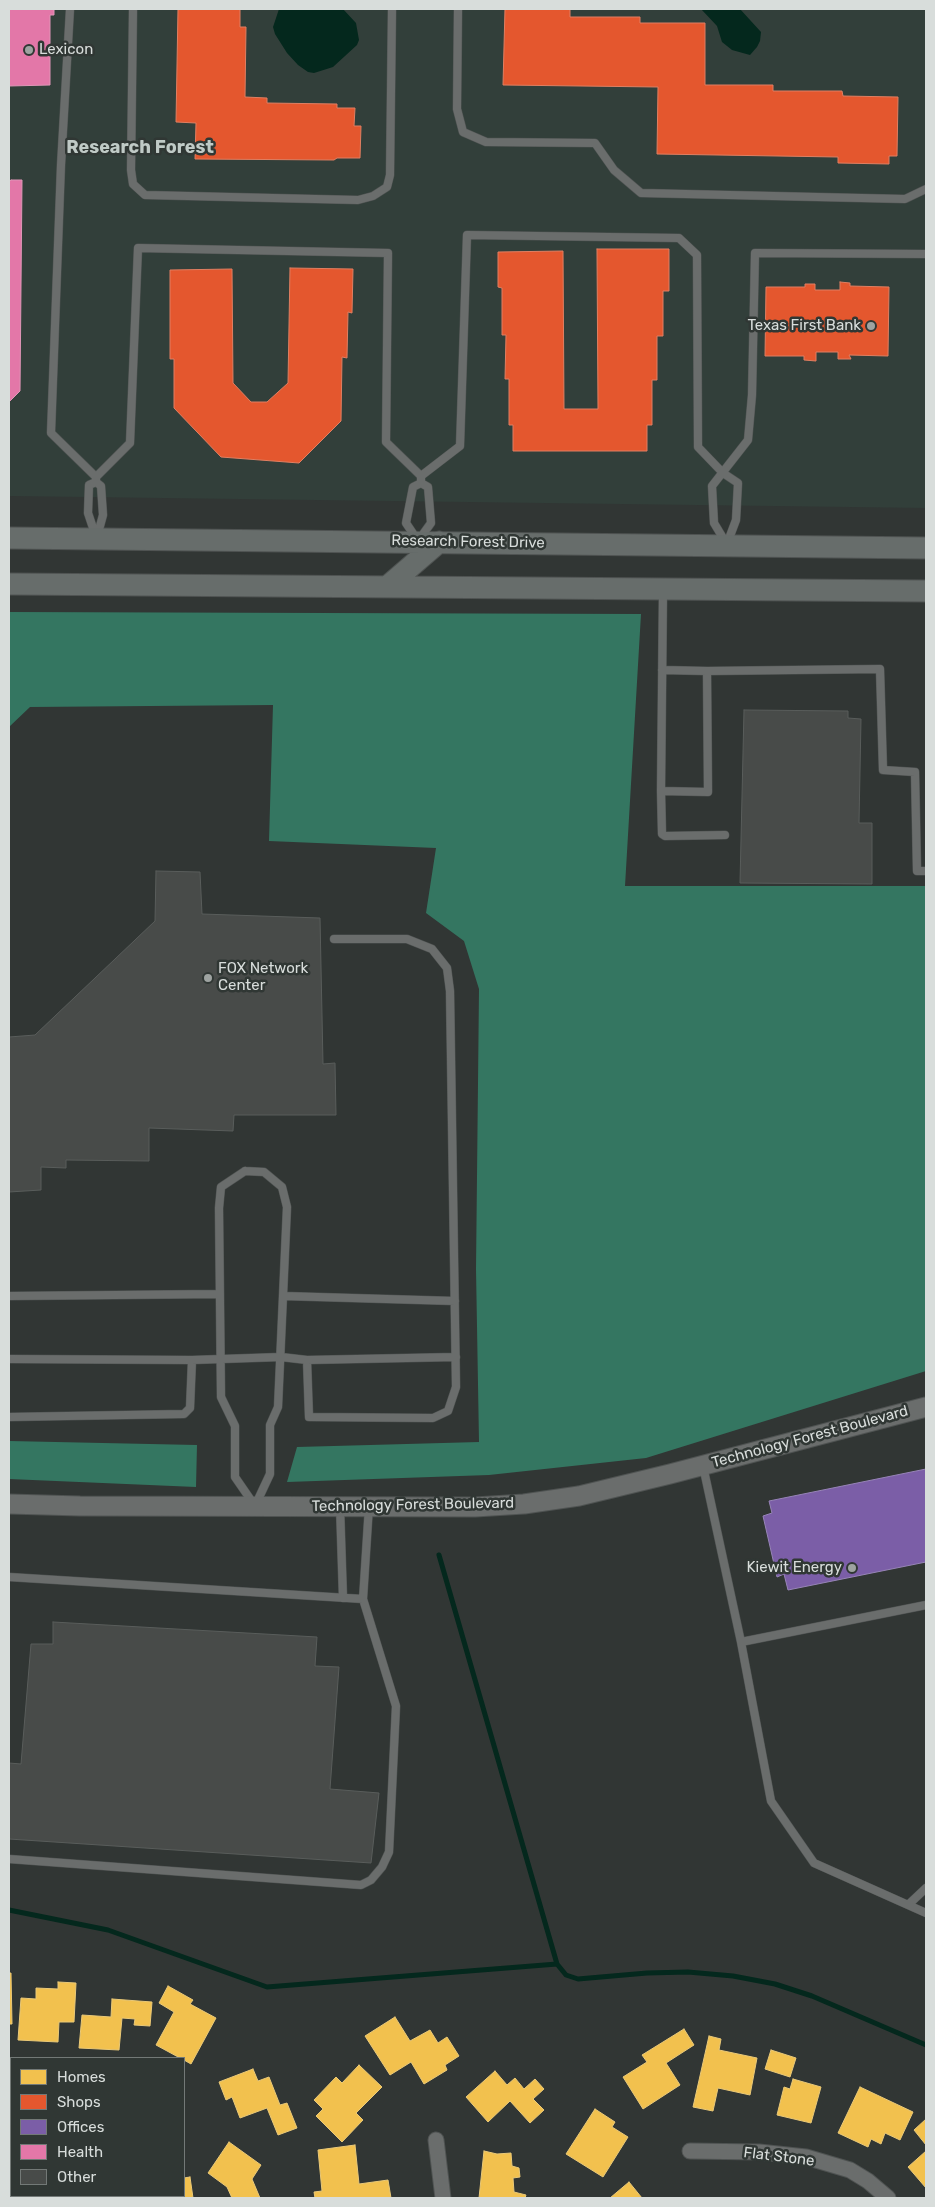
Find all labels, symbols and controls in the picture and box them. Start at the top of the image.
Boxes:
place label: Lexicon [39,41,93,59]
marker: Lexicon [23,44,35,56]
district label: Research Forest [66,137,214,159]
place label: Texas First Bank [748,317,861,335]
marker: Texas First Bank [865,320,877,332]
street label: Research Forest Drive [391,532,545,552]
place label: FOX Network Center [218,960,308,995]
marker: FOX Network Center [202,972,214,984]
street label: Technology Forest Boulevard [710,1402,910,1472]
street label: Technology Forest Boulevard [312,1494,514,1516]
place label: Kiewit Energy [747,1559,842,1577]
marker: Kiewit Energy [846,1562,858,1574]
legend [10,2057,185,2197]
text: Homes [57,2068,106,2086]
text: Shops [57,2093,101,2111]
text: Offices [57,2118,104,2136]
text: Health [57,2143,103,2161]
street label: Flat Stone [742,2144,816,2170]
text: Other [57,2168,96,2186]

